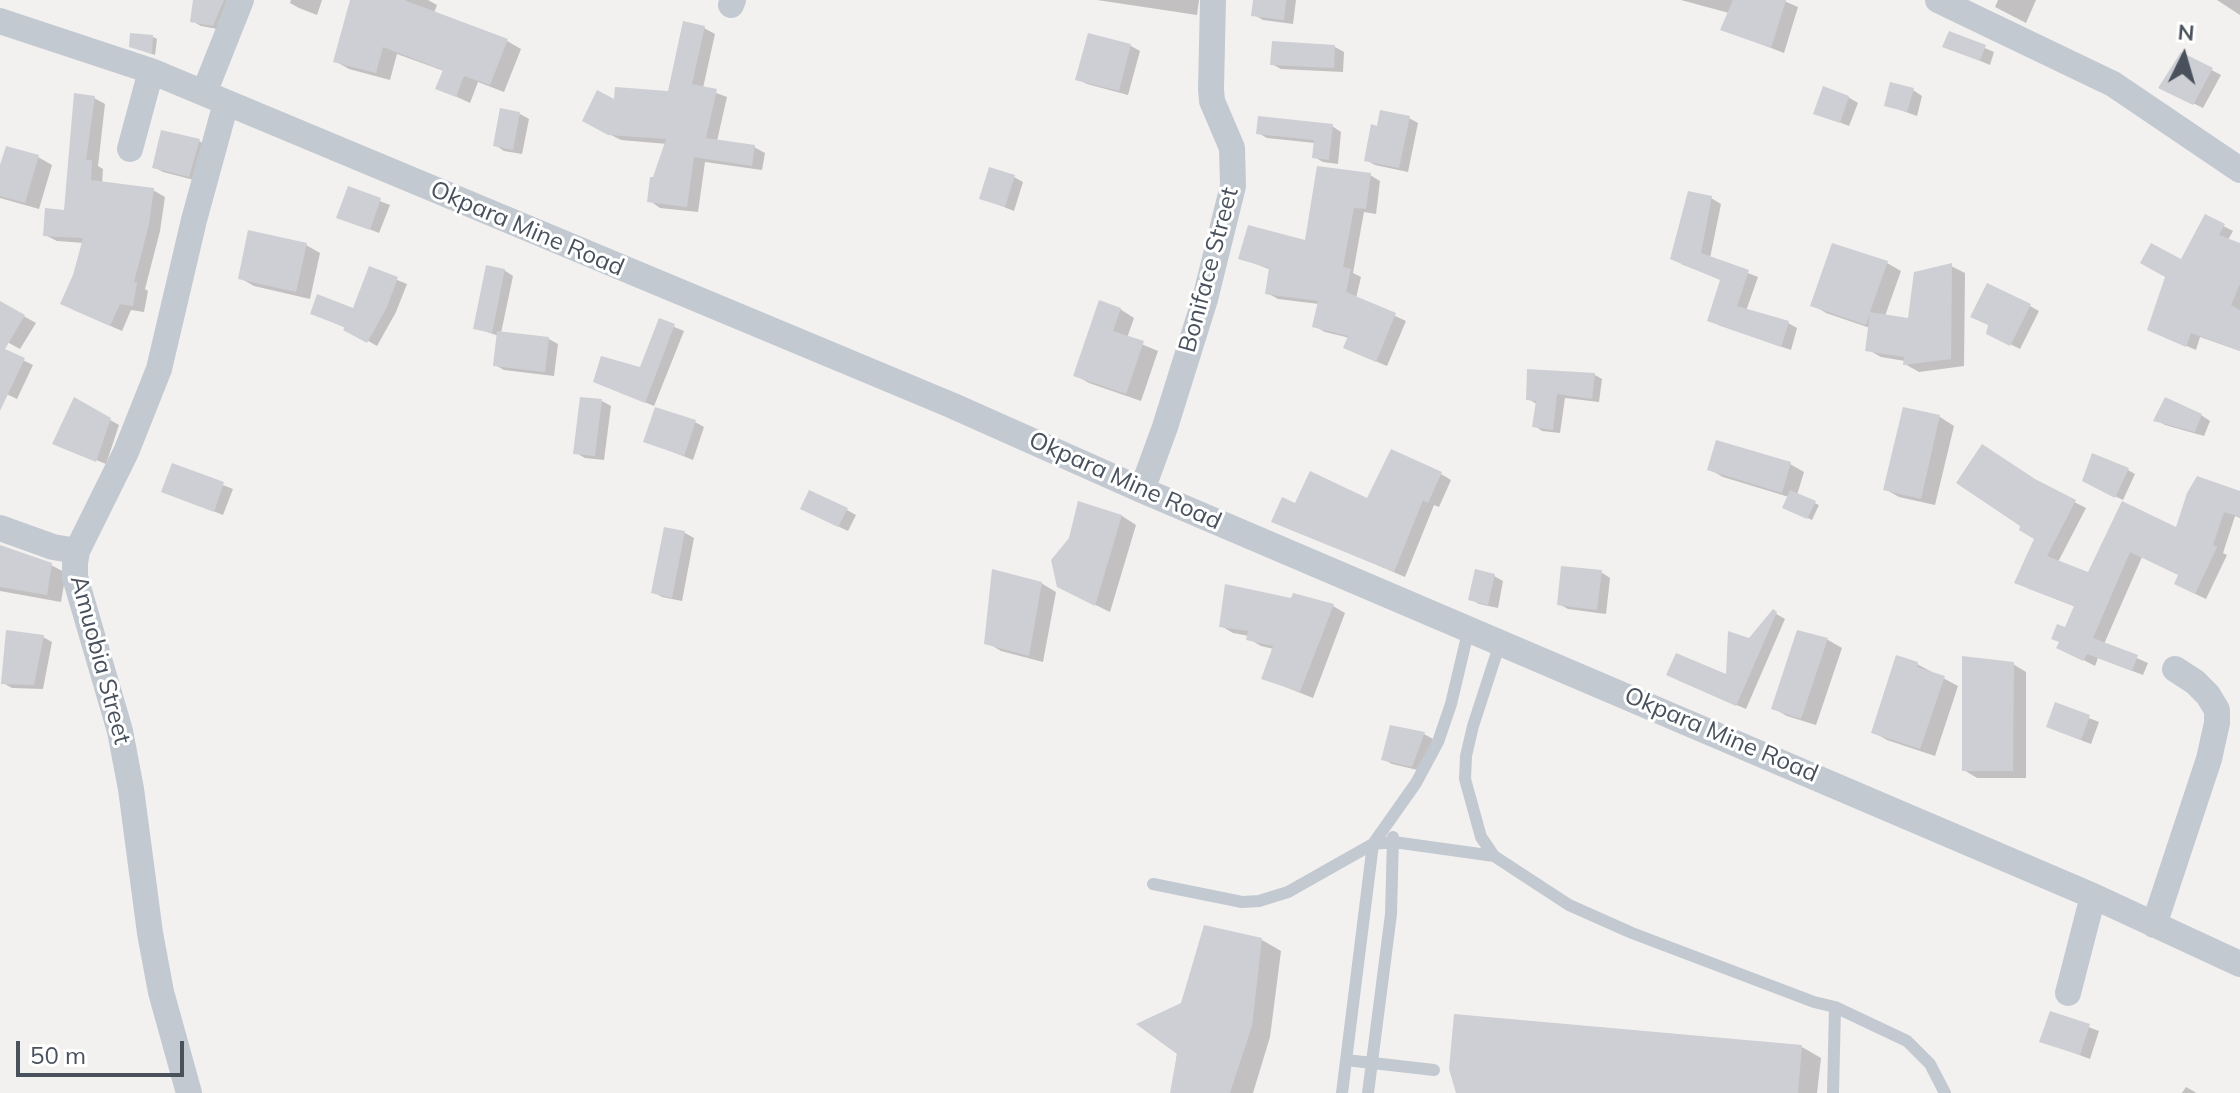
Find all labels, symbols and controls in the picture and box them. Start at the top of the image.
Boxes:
north arrow [2144,16,2224,96]
text: N [2177,17,2196,47]
street label: Okpara Mine Road [426,175,628,283]
street label: Boniface Street [1173,184,1245,356]
street label: Okpara Mine Road [1024,426,1226,536]
street label: Amuobia Street [64,573,136,747]
street label: Okpara Mine Road [1620,681,1822,789]
scale bar [20,1025,188,1075]
text: 50 m [30,1040,86,1070]

